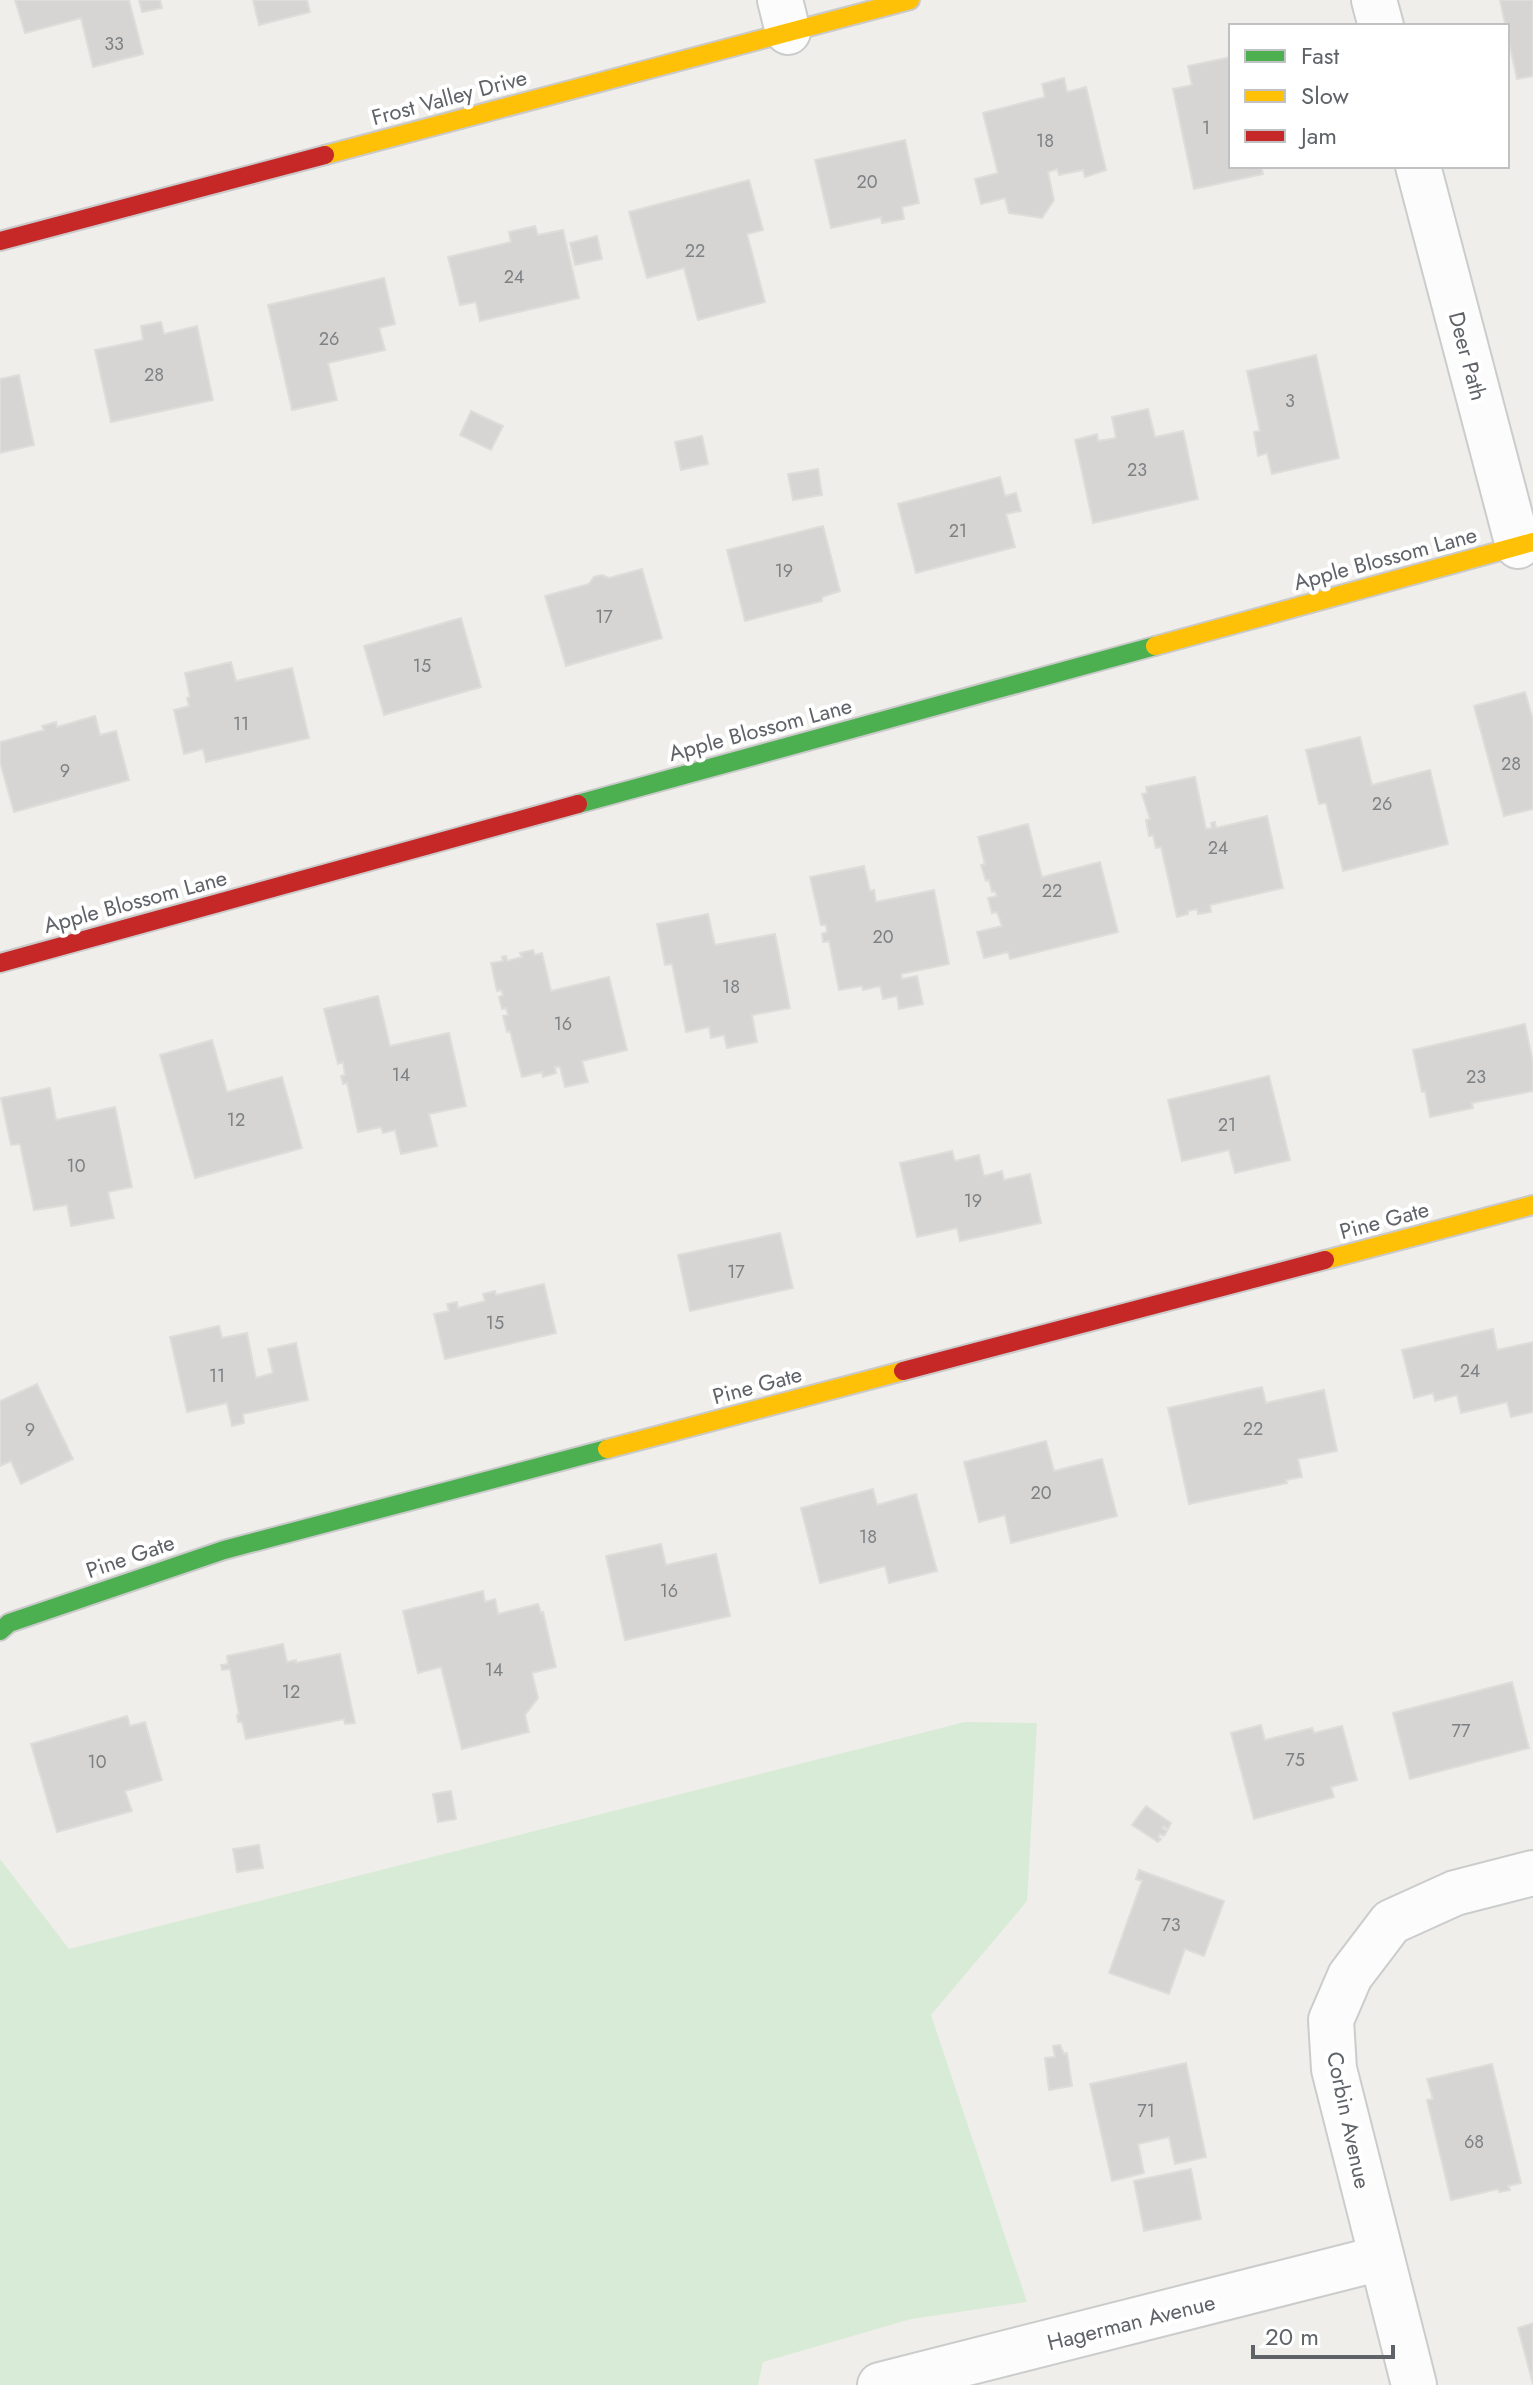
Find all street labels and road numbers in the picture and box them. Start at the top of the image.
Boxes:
street label: Frost Valley Drive [368,61,530,133]
street label: Deer Path [1441,308,1495,404]
street label: Apple Blossom Lane [1290,518,1480,598]
street label: Apple Blossom Lane [665,689,855,769]
street label: Apple Blossom Lane [40,861,230,941]
street label: Pine Gate [1336,1193,1432,1247]
street label: Pine Gate [709,1358,805,1412]
street label: Pine Gate [82,1526,178,1586]
street label: Corbin Avenue [1319,2048,1379,2192]
street label: Hagerman Avenue [1044,2286,1218,2358]

